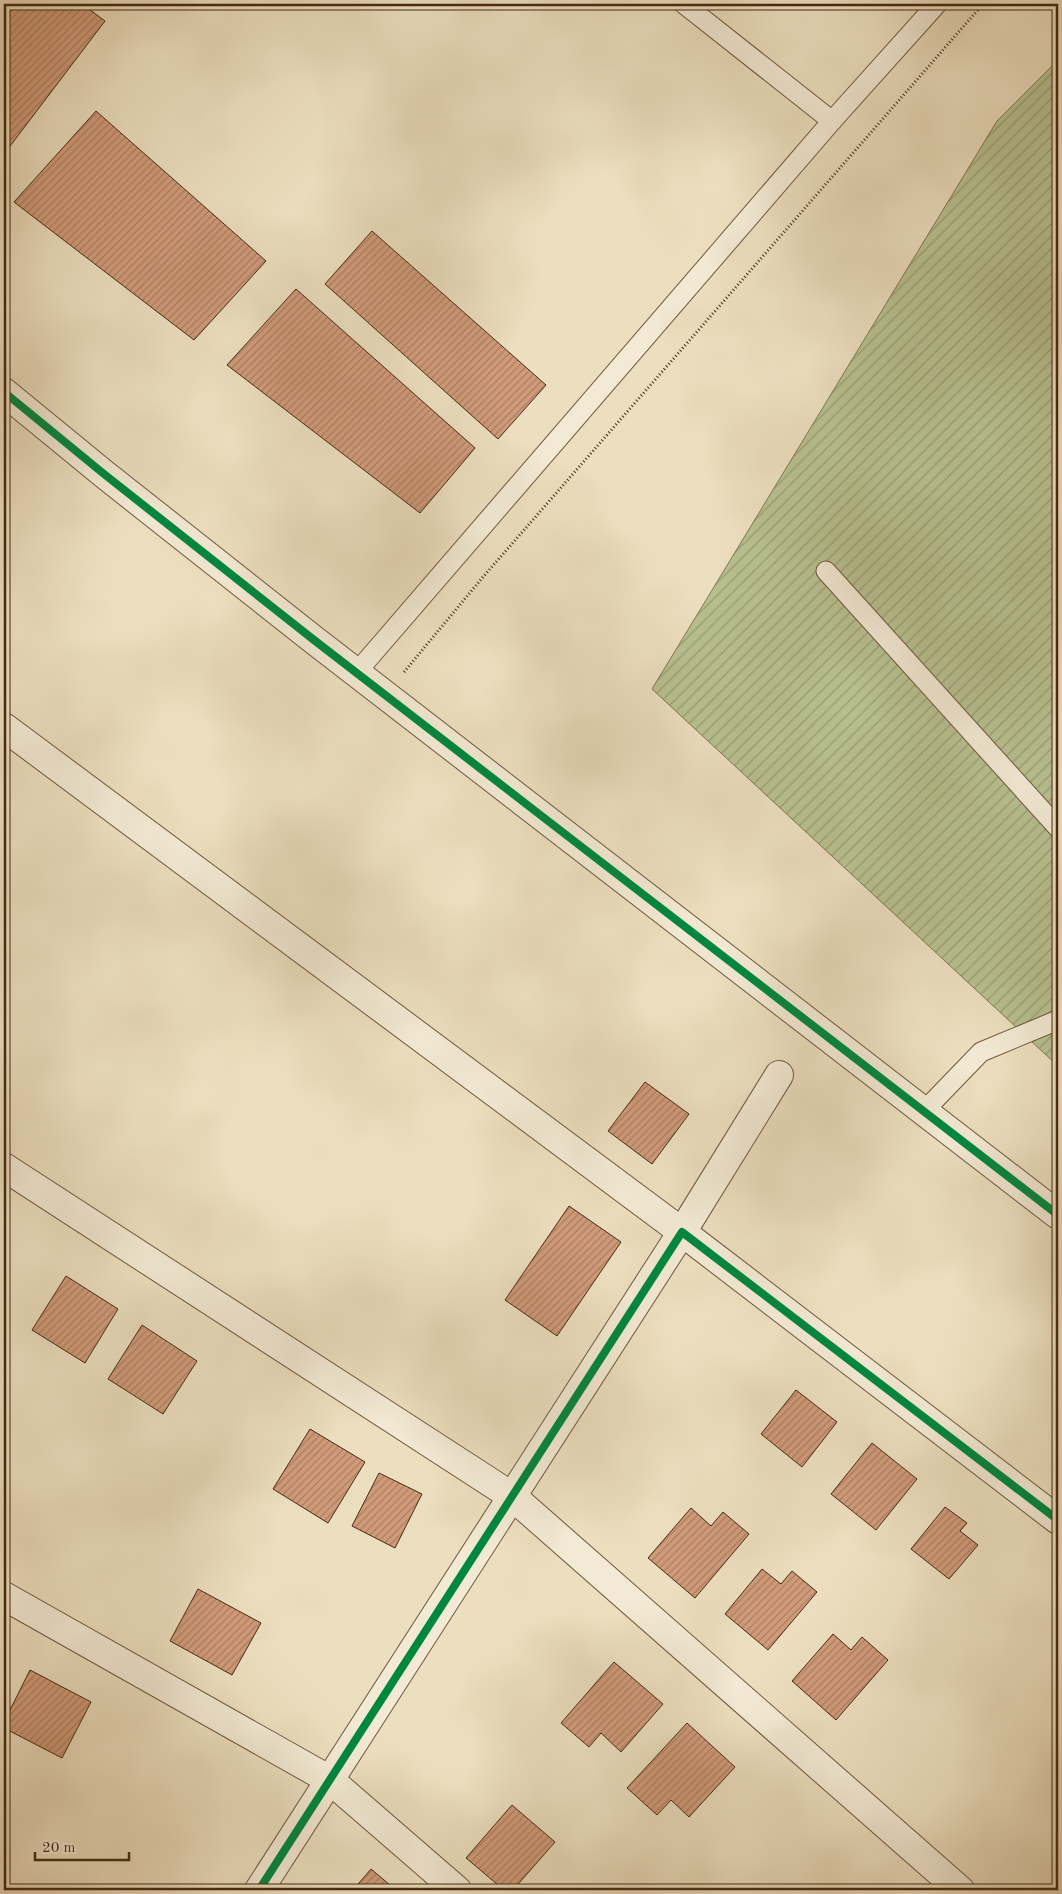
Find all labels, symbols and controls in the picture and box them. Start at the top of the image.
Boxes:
scale bar [35,1829,129,1861]
text: 20 m [42,1841,76,1856]

